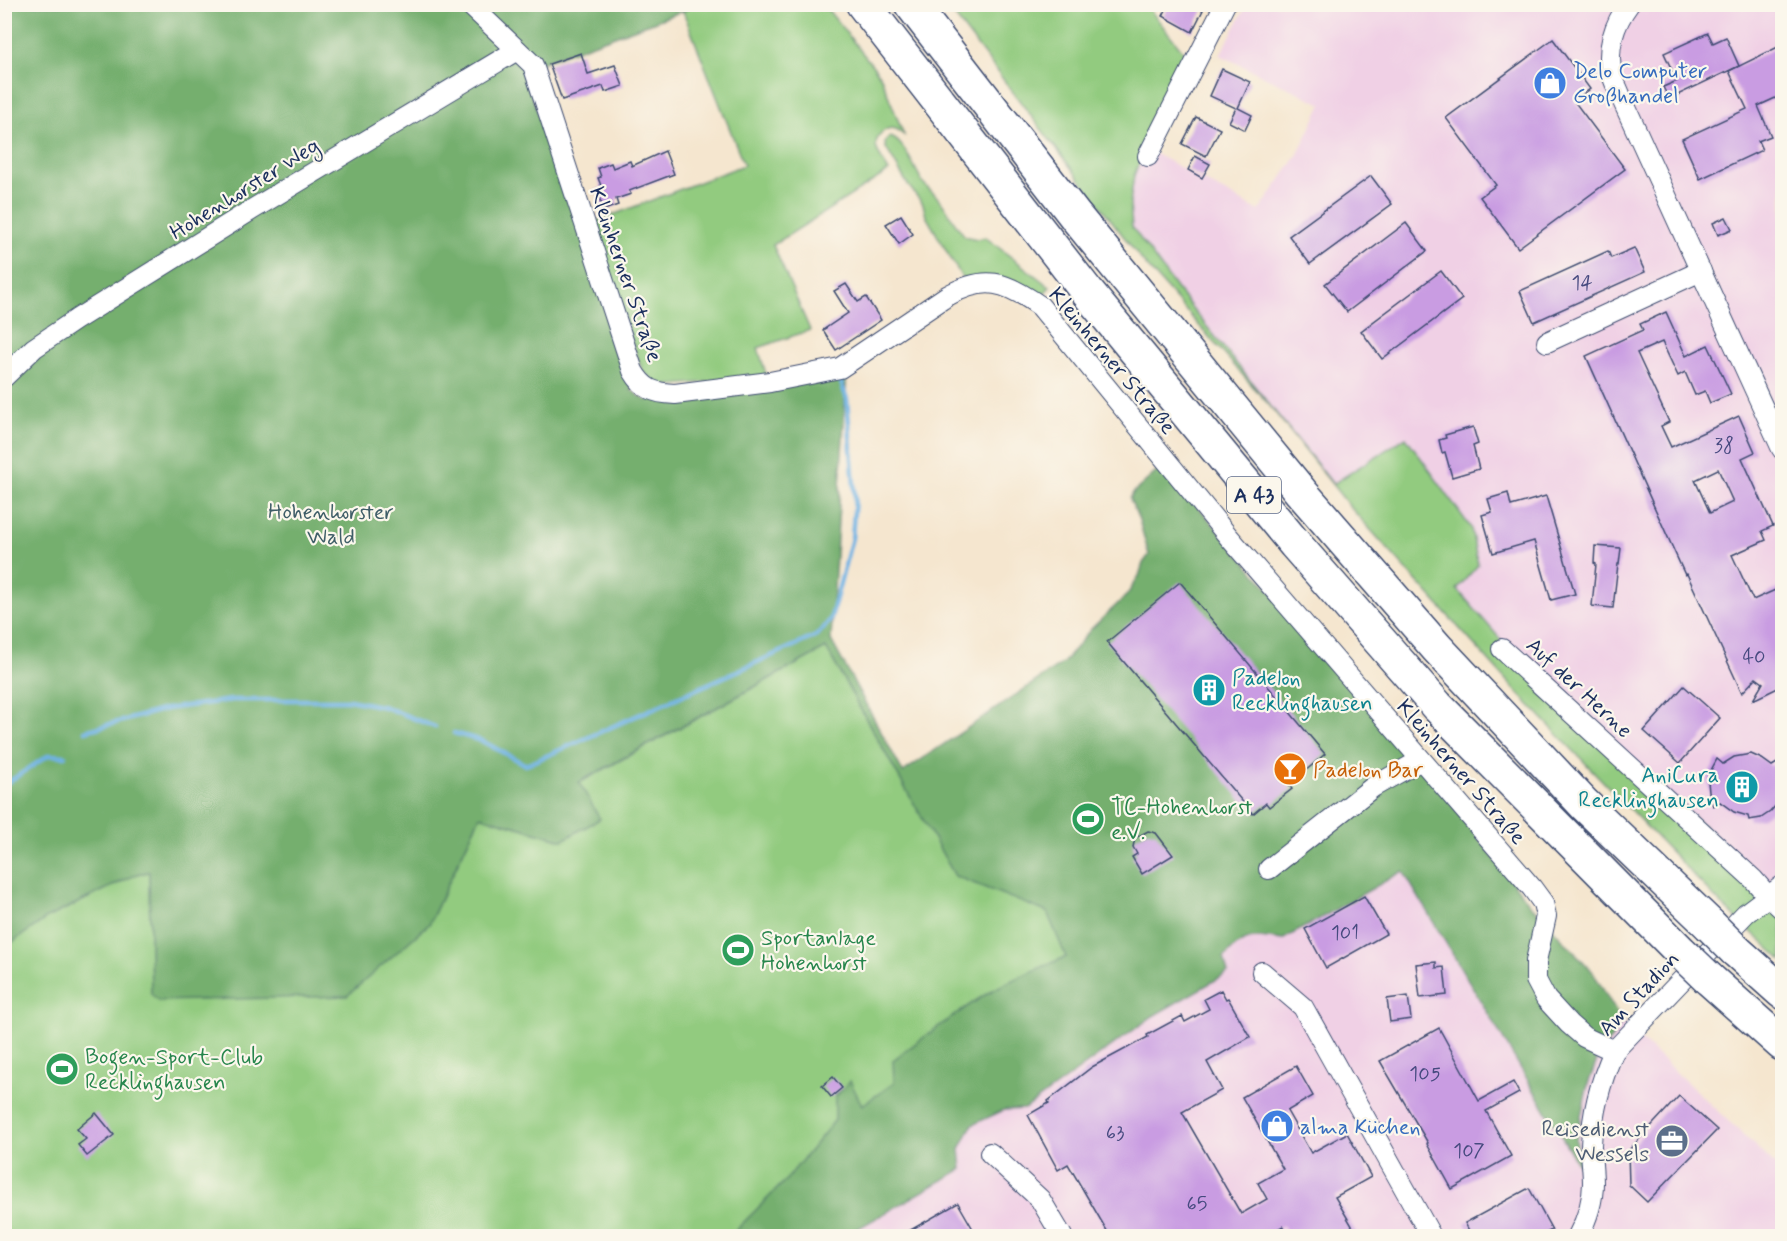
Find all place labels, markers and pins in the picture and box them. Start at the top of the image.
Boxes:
place label: Delo Computer Großhandel [1573,58,1707,111]
shop icon: Delo Computer Großhandel [1532,65,1568,101]
place label: Padelon Recklinghausen [1232,665,1373,721]
building icon: Padelon Recklinghausen [1191,672,1227,708]
bar icon: Padelon Bar [1272,751,1308,787]
place label: Padelon Bar [1313,757,1424,785]
place label: AniCura Recklinghausen [1578,762,1719,818]
building icon: AniCura Recklinghausen [1724,769,1760,805]
place label: TC-Hohenhorst e.V. [1111,794,1252,847]
sports icon: TC-Hohenhorst e.V. [1070,801,1106,837]
place label: Sportanlage Hohenhorst [761,925,876,978]
sports icon: Sportanlage Hohenhorst [720,932,756,968]
place label: Bogen-Sport-Club Recklinghausen [85,1044,263,1100]
sports icon: Bogen-Sport-Club Recklinghausen [44,1051,80,1087]
shop icon: alma Küchen [1259,1108,1295,1144]
place label: alma Küchen [1300,1114,1421,1142]
place label: Reisedienst Wessels [1541,1116,1649,1169]
office icon: Reisedienst Wessels [1654,1123,1690,1159]

